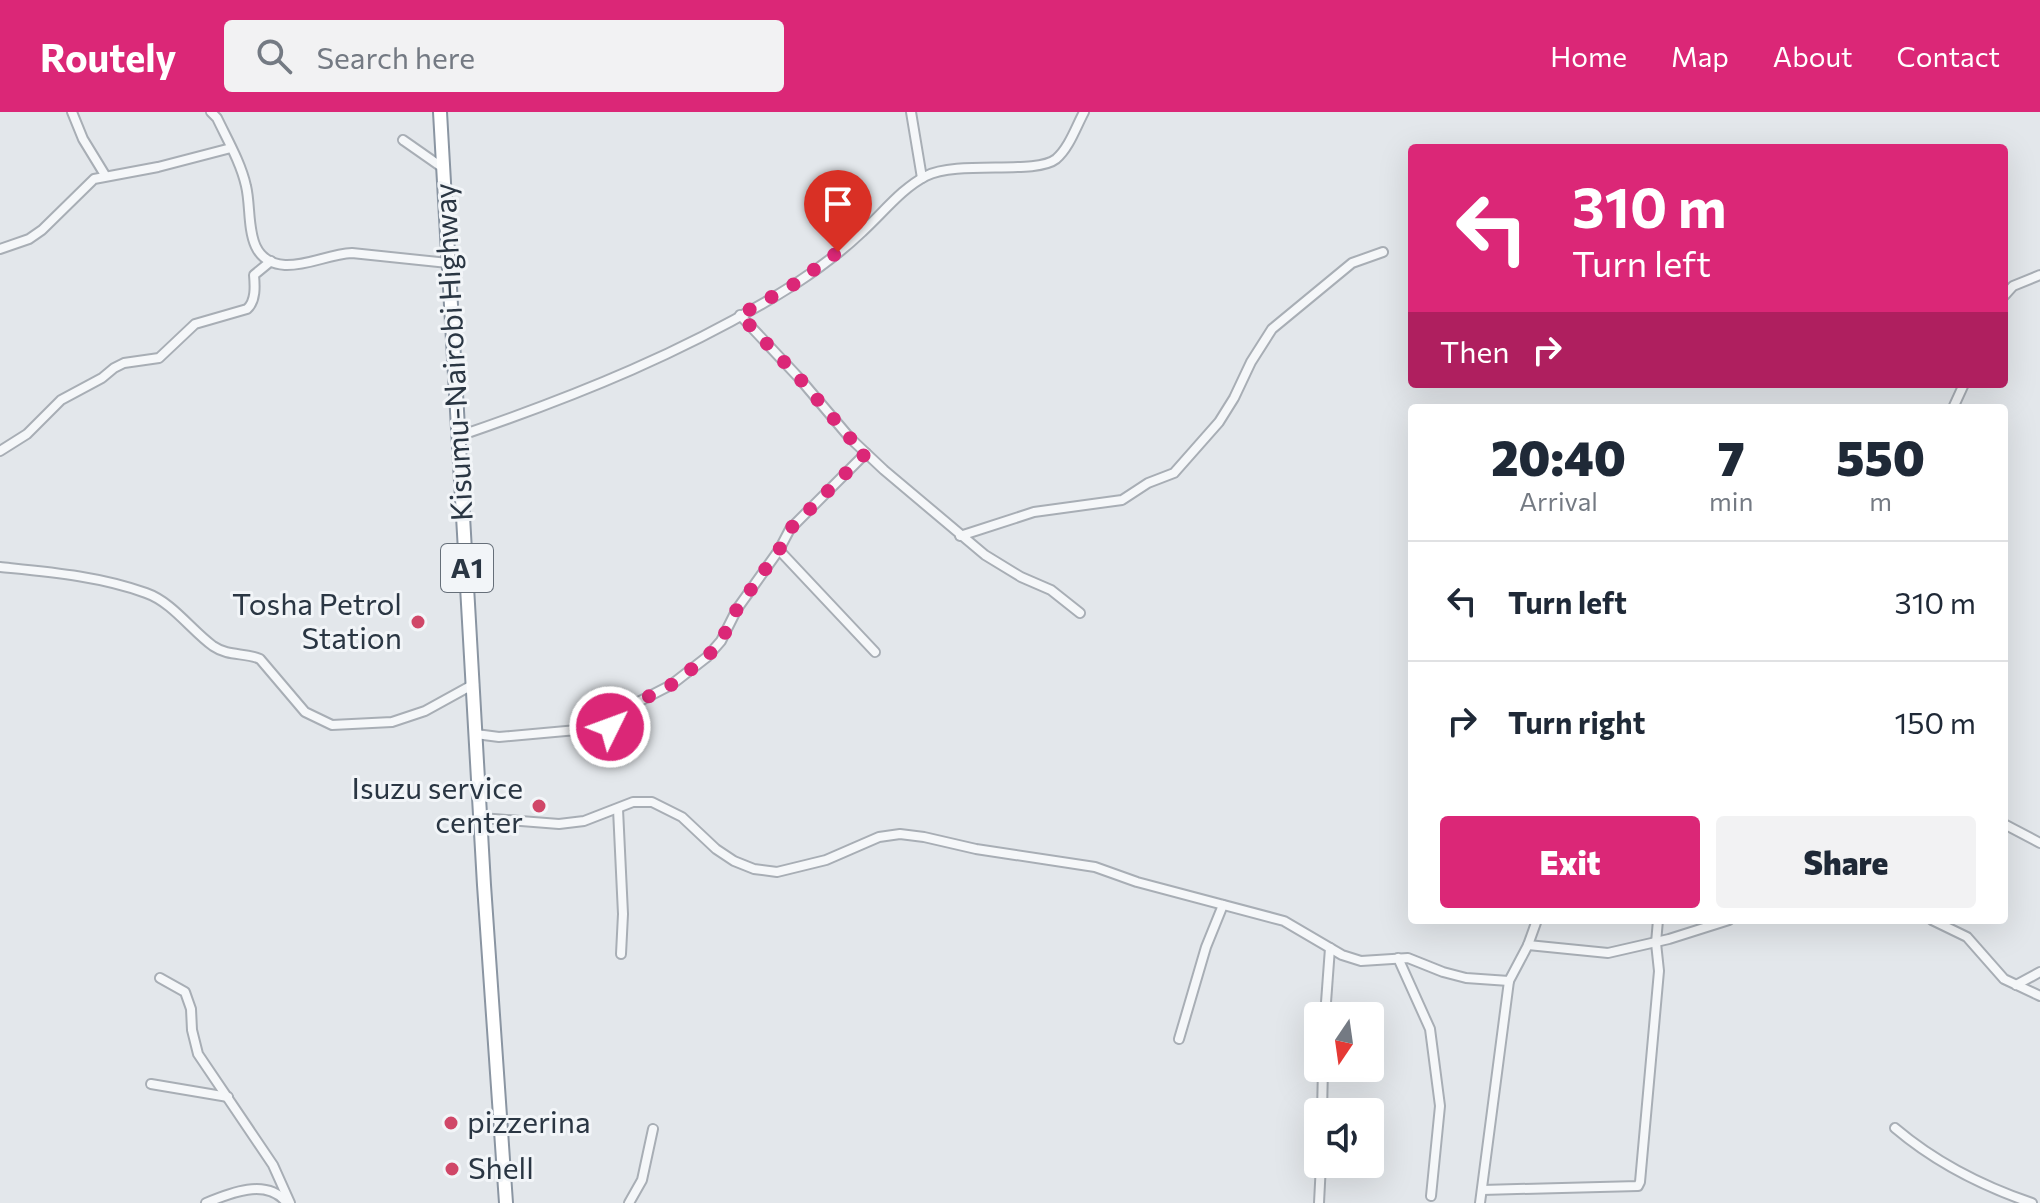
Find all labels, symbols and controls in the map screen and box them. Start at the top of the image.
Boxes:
search box [224,20,784,92]
text: Routely [40,33,176,80]
icon: search [252,34,296,78]
text: Search here [316,38,475,75]
text: Home [1550,39,1627,73]
text: Map [1671,39,1729,73]
text: About [1773,39,1853,73]
text: Contact [1897,39,2000,73]
pin [804,170,872,252]
text: 310 m [1572,171,1727,240]
icon: left [1440,176,1544,280]
street label: Kisumu-Nairobi Highway [424,182,479,522]
icon: arrive [816,182,860,226]
text: Turn left [1572,240,1711,284]
icon: right [1525,328,1569,372]
text: Then [1440,332,1509,369]
text: 20:40 [1491,427,1626,486]
text: 7 [1718,427,1745,486]
text: 550 [1836,427,1925,486]
text: Arrival [1519,485,1598,516]
text: min [1709,485,1753,516]
text: m [1869,485,1892,516]
road number: A1 [441,544,493,592]
icon: left [1440,579,1484,623]
text: Turn left [1508,583,1627,620]
text: 310 m [1895,583,1976,620]
place label: Tosha Petrol Station [232,584,402,655]
marker: Tosha Petrol Station [409,613,427,631]
position arrow [568,685,652,769]
icon: right [1440,699,1484,743]
text: Turn right [1508,703,1645,740]
text: 150 m [1894,703,1976,740]
place label: Isuzu service center [352,768,523,839]
marker: Isuzu service center [530,797,548,815]
button: Exit [1440,816,1700,908]
button: Share [1716,816,1976,908]
north arrow [1304,1002,1384,1082]
map controls [1304,1002,1384,1178]
button: sound [1304,1098,1384,1178]
place label: pizzerina [467,1102,591,1139]
marker: pizzerina [442,1114,460,1132]
place label: Shell [468,1148,534,1185]
marker: Shell [443,1160,461,1178]

